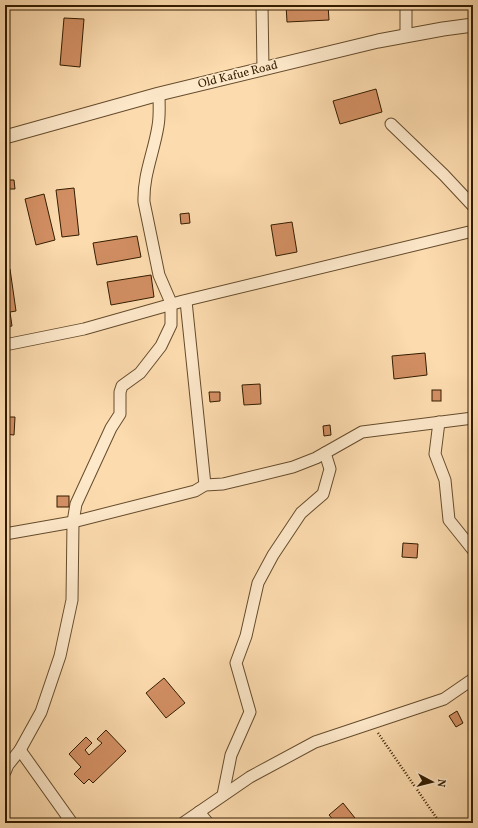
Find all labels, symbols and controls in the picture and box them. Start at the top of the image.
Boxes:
street label: Old Kafue Road [196,57,280,93]
north arrow [412,762,452,802]
text: N [433,778,448,788]

